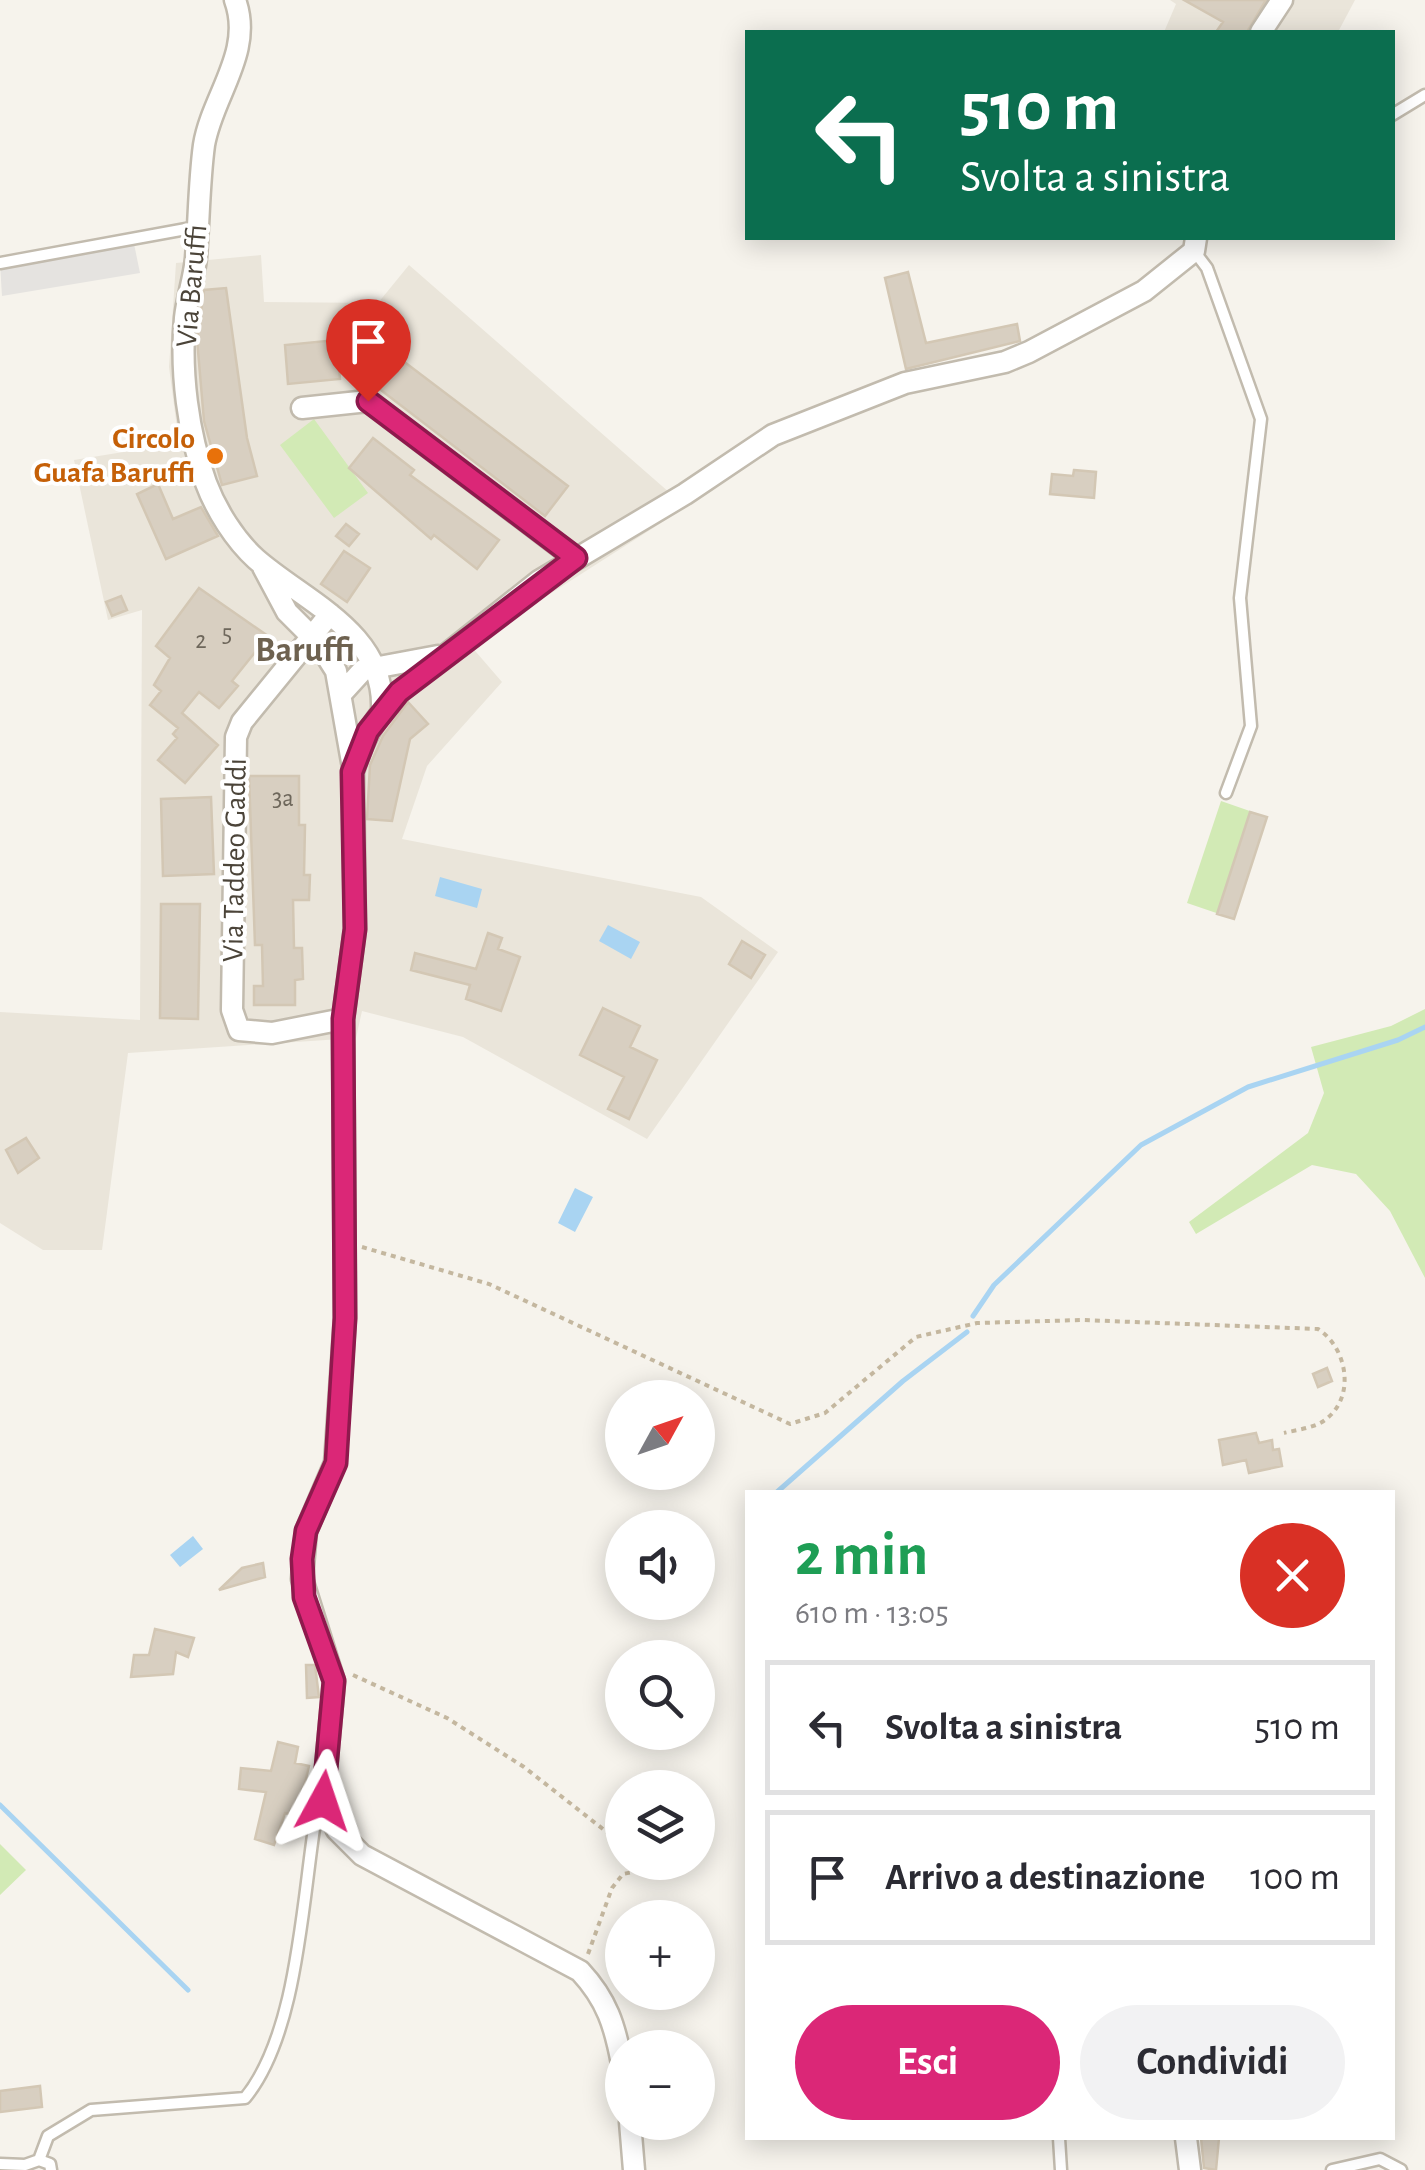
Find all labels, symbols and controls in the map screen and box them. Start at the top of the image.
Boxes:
icon: left [795,70,925,200]
text: 510 m [960,73,1119,143]
text: Svolta a sinistra [960,155,1230,200]
street label: Via Baruffi [172,223,212,349]
pin [326,299,411,402]
icon: arrive [341,314,396,369]
place label: Circolo Guafa Baruffi [34,424,195,488]
marker: Circolo Guafa Baruffi [204,445,226,467]
house number: 5 [222,621,232,646]
house number: 2 [195,628,207,653]
district label: Baruffi [255,633,355,668]
street label: Via Taddeo Gaddi [218,758,252,962]
house number: 3a [272,786,294,811]
north arrow [605,1380,715,1490]
map controls [605,1380,715,2140]
button: sound [605,1510,715,1620]
button: close [1240,1523,1345,1628]
text: 2 min [795,1526,928,1586]
text: 610 m · 13:05 [795,1597,949,1629]
button: search [605,1640,715,1750]
icon: left [800,1700,855,1755]
text: Svolta a sinistra [885,1709,1122,1747]
text: 510 m [1254,1709,1340,1747]
position arrow [271,1749,375,1853]
button: layers [605,1770,715,1880]
icon: arrive [800,1850,855,1905]
text: Arrivo a destinazione [885,1859,1205,1897]
text: 100 m [1250,1859,1340,1897]
button: + [605,1900,715,2010]
button: Esci [795,2005,1060,2120]
button: Condividi [1080,2005,1345,2120]
button: − [605,2030,715,2140]

